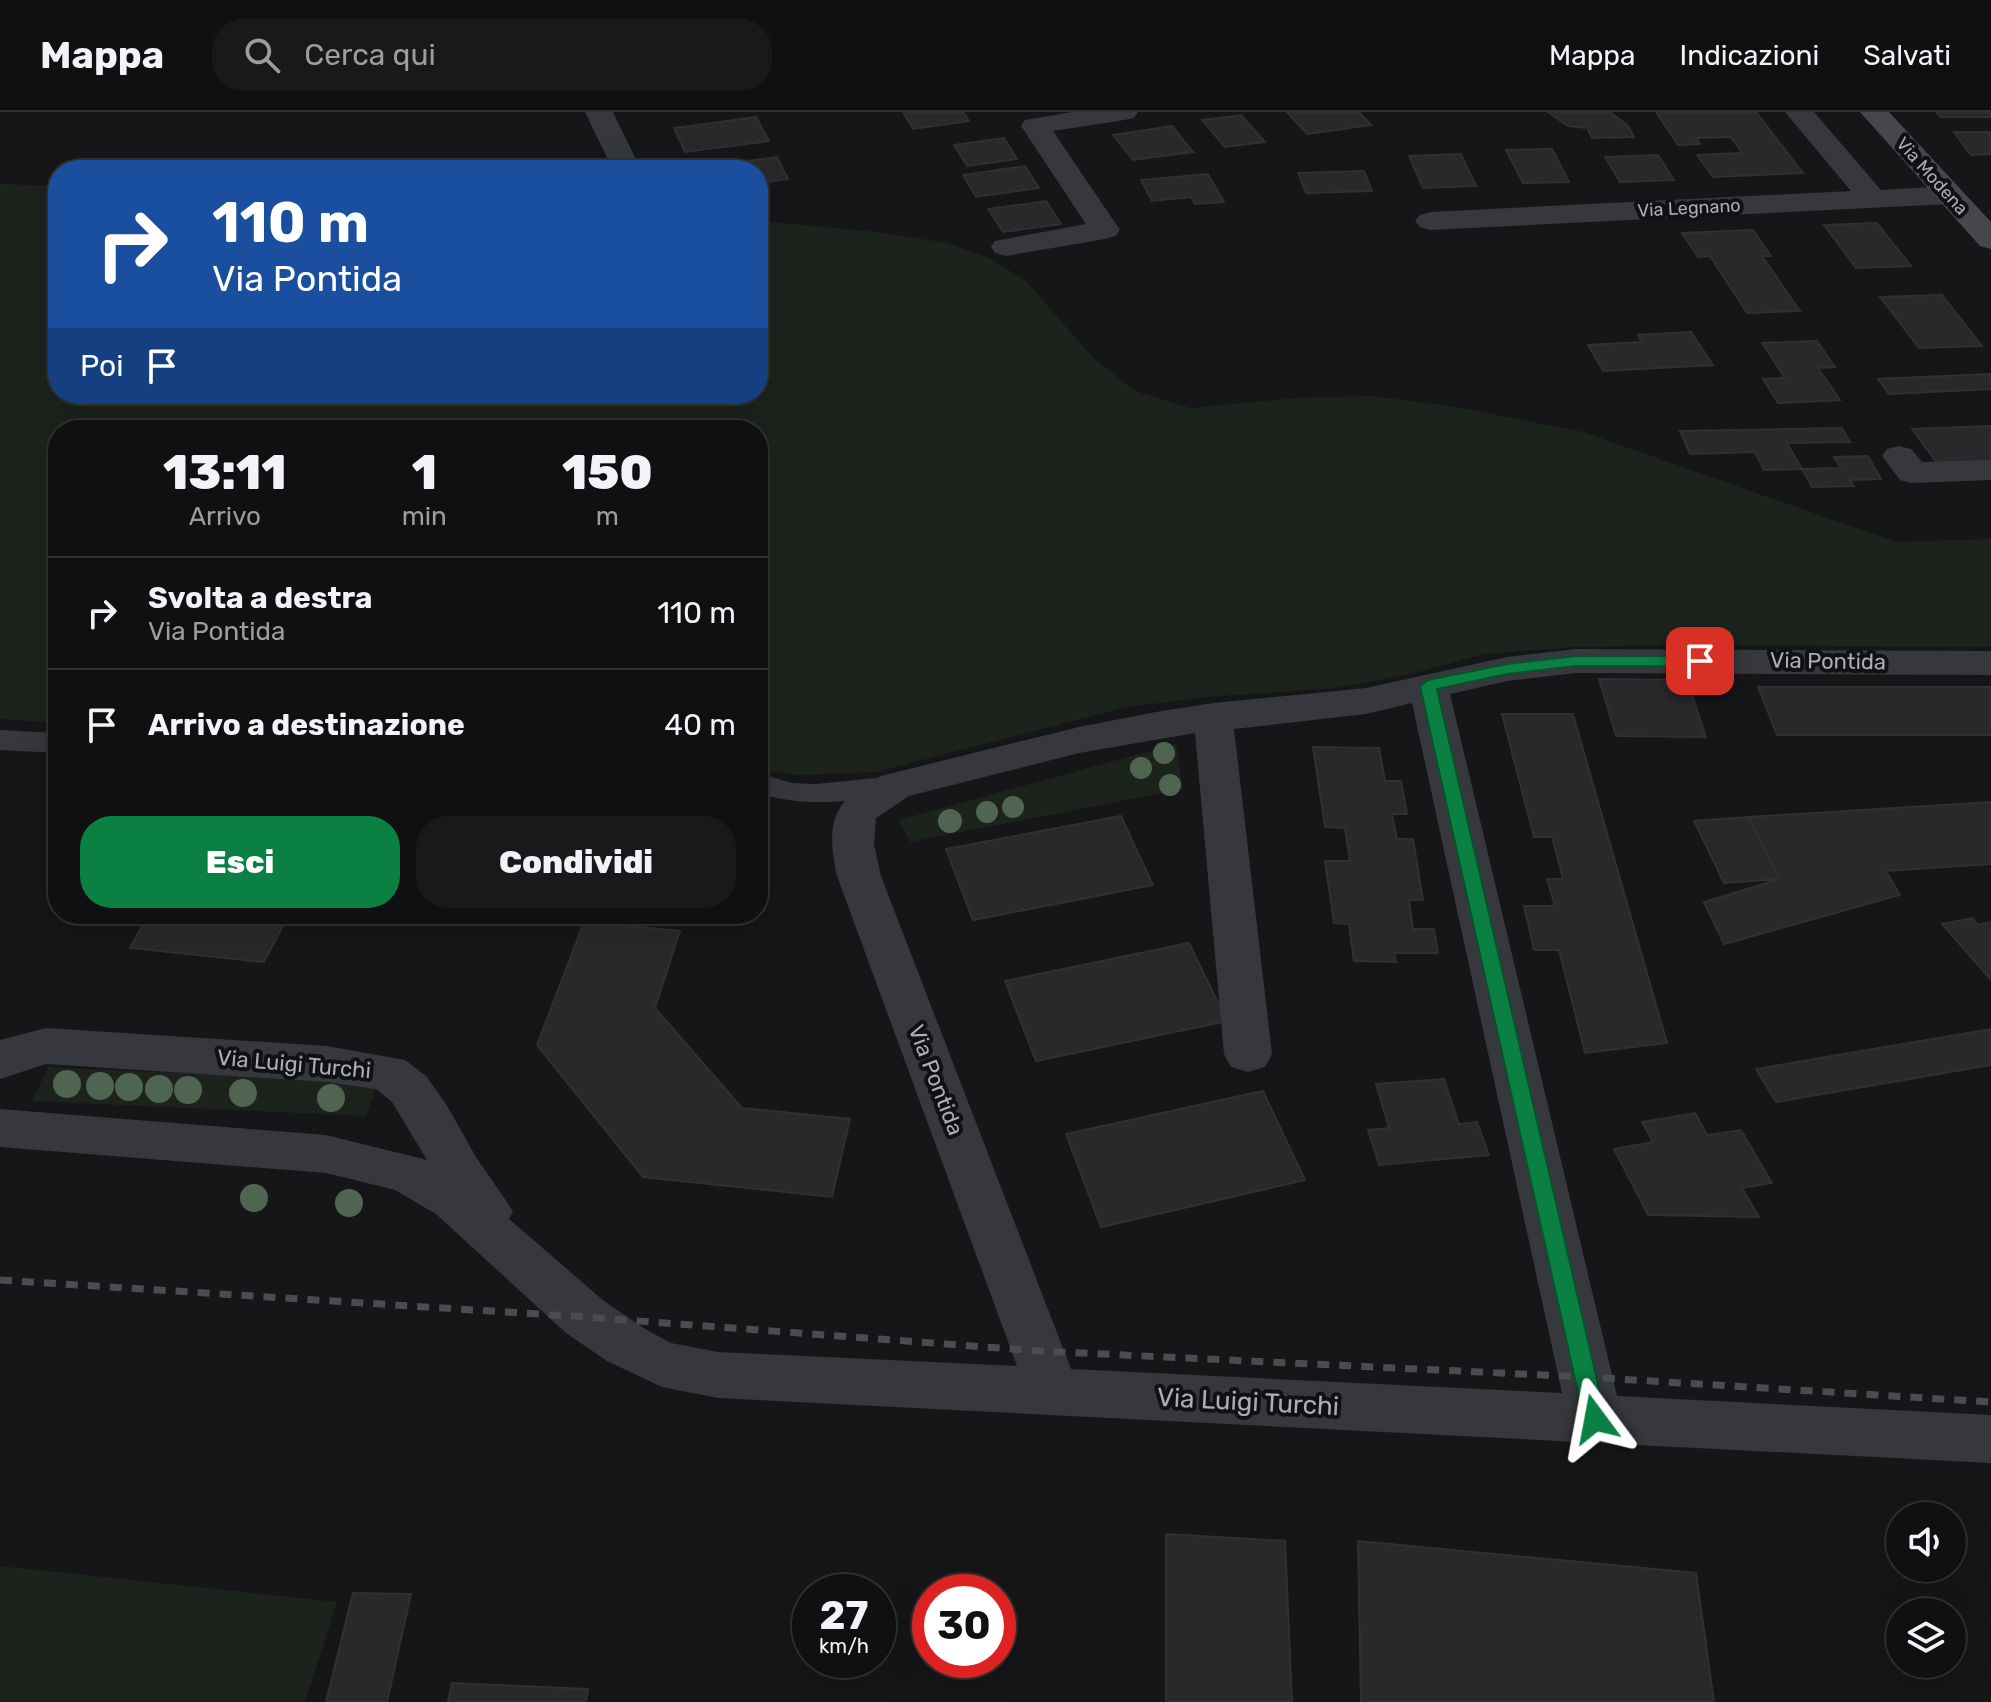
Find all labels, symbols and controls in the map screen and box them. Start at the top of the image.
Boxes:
search box [212,19,772,91]
text: Mappa [40,32,164,78]
icon: search [240,33,284,77]
text: Cerca qui [304,37,436,73]
text: Mappa [1549,39,1636,72]
text: Indicazioni [1680,39,1819,72]
text: Salvati [1863,39,1951,72]
street label: Via Modena [1891,133,1973,219]
text: 110 m [212,190,369,256]
icon: right [80,192,184,296]
street label: Via Legnano [1637,194,1741,222]
text: Via Pontida [212,257,402,300]
icon: arrive [140,344,184,388]
text: Poi [80,348,124,384]
text: 13:11 [163,444,287,501]
text: 1 [412,444,437,501]
text: 150 [562,444,653,501]
text: Arrivo [189,501,261,532]
text: min [402,501,447,532]
text: m [596,501,619,532]
text: Svolta a destra [148,580,373,616]
icon: right [80,591,124,635]
text: 110 m [657,595,736,631]
text: Via Pontida [148,616,285,647]
pin [1666,627,1734,695]
icon: arrive [1678,639,1722,683]
street label: Via Pontida [1770,646,1886,676]
icon: arrive [80,703,124,747]
text: Arrivo a destinazione [148,707,465,743]
text: 40 m [664,707,736,743]
button: Esci [80,816,400,908]
button: Condividi [416,816,736,908]
street label: Via Pontida [903,1021,969,1139]
street label: Via Luigi Turchi [216,1044,372,1084]
position arrow [1553,1377,1637,1461]
street label: Via Luigi Turchi [1156,1382,1340,1422]
map controls [1886,1502,1966,1678]
button: sound [1886,1502,1966,1582]
speed limit sign: 30 [912,1574,1016,1678]
text: 27 [820,1592,868,1639]
button: layers [1886,1598,1966,1678]
text: km/h [819,1634,869,1658]

